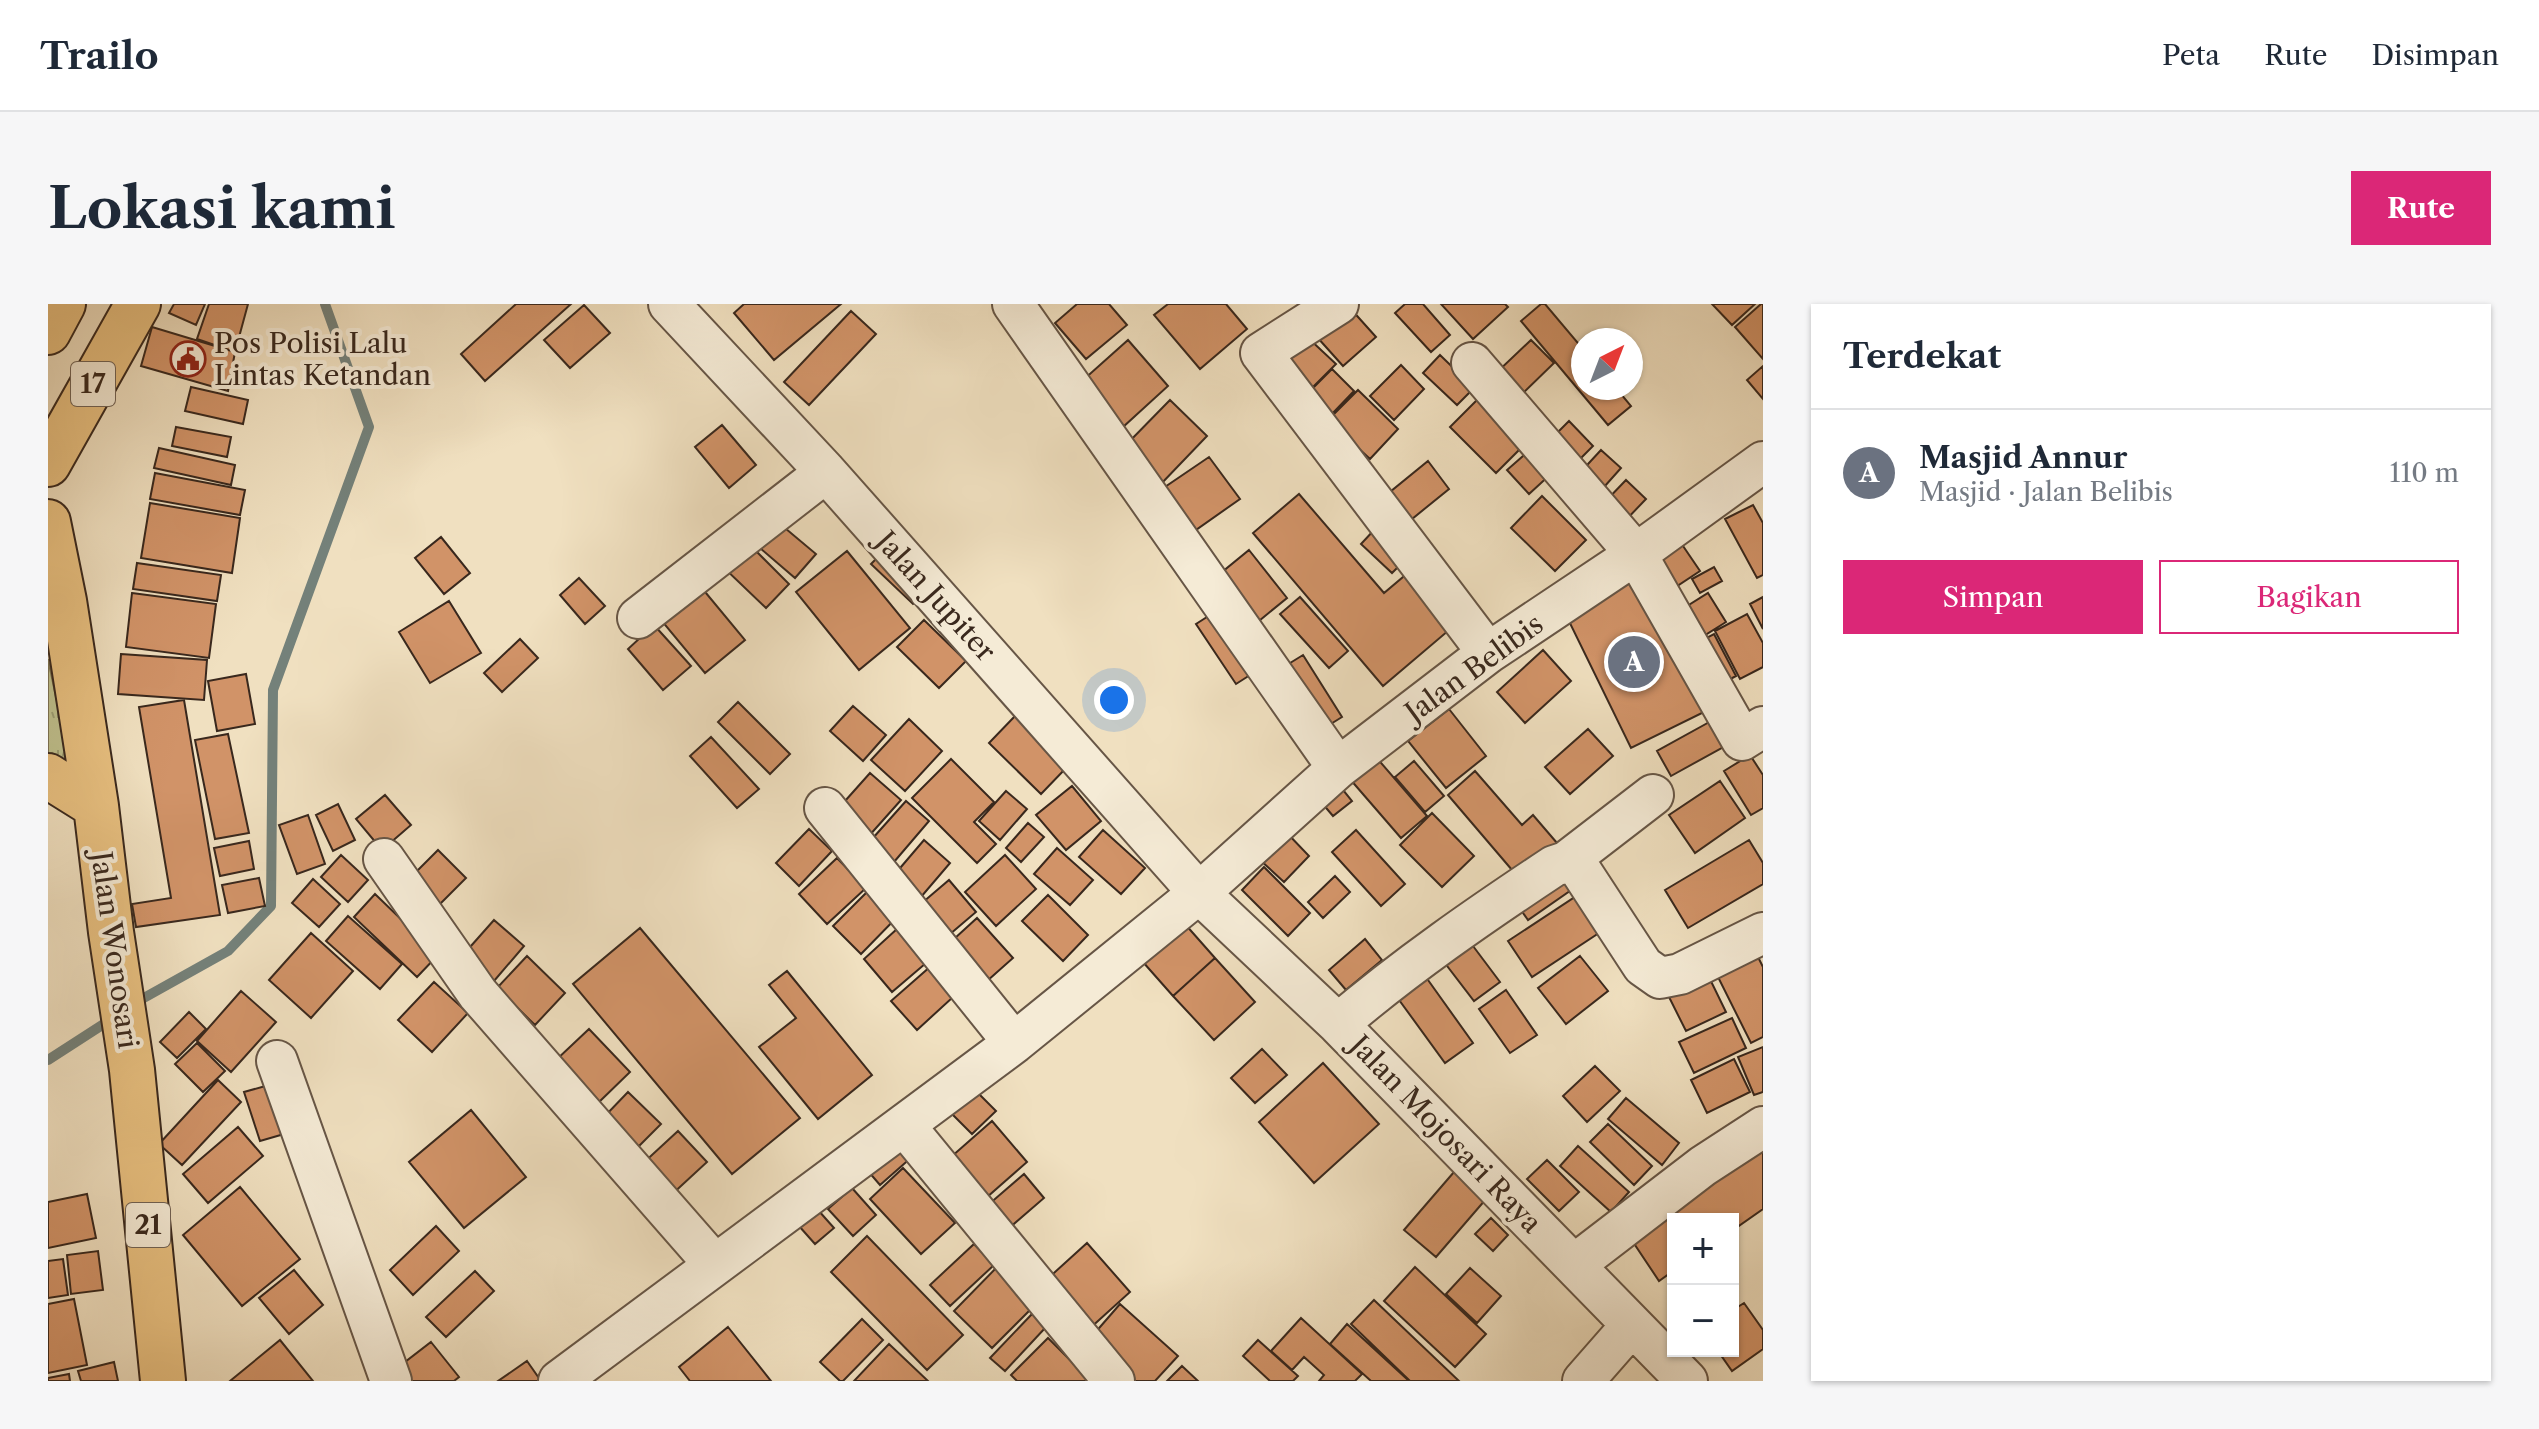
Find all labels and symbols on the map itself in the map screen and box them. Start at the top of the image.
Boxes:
place label: Pos Polisi Lalu Lintas Ketandan [214,326,431,392]
north arrow [1571,328,1643,400]
public building icon: Pos Polisi Lalu Lintas Ketandan [169,340,207,378]
road number: 17 [71,362,115,406]
street label: Jalan Jupiter [866,521,1003,668]
street label: Jalan Belibis [1395,607,1550,732]
pin: A [1608,632,1660,692]
your location [1094,680,1134,720]
street label: Jalan Wonosari [84,845,146,1051]
street label: Jalan Mojosari Raya [1340,1025,1549,1240]
road number: 21 [126,1203,170,1247]

